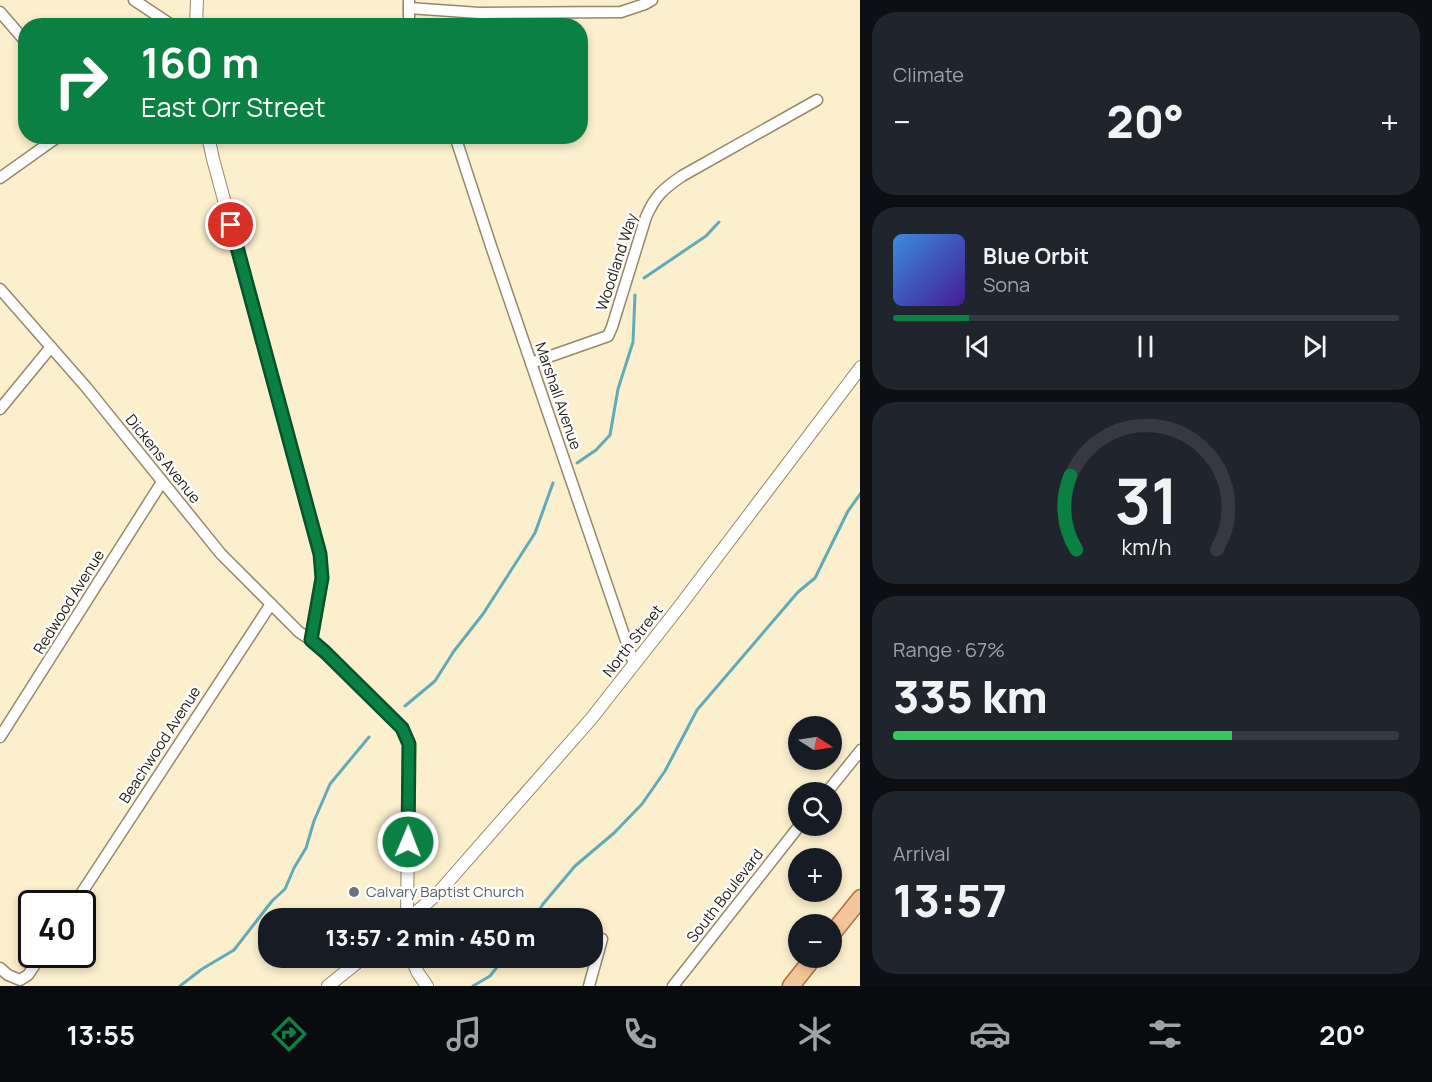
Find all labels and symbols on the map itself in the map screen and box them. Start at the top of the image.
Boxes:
pin [205,199,256,250]
street label: Woodland Way [591,210,642,313]
street label: Marshall Avenue [530,339,587,453]
street label: Dickens Avenue [121,410,206,508]
street label: Redwood Avenue [28,545,109,658]
street label: North Street [598,600,668,681]
street label: Beachwood Avenue [114,682,205,807]
north arrow [788,716,842,770]
position arrow [376,810,440,874]
street label: South Boulevard [681,844,768,947]
place label: Calvary Baptist Church [366,881,524,902]
marker: Calvary Baptist Church [347,885,361,899]
speed limit sign: 40 [18,890,96,968]

